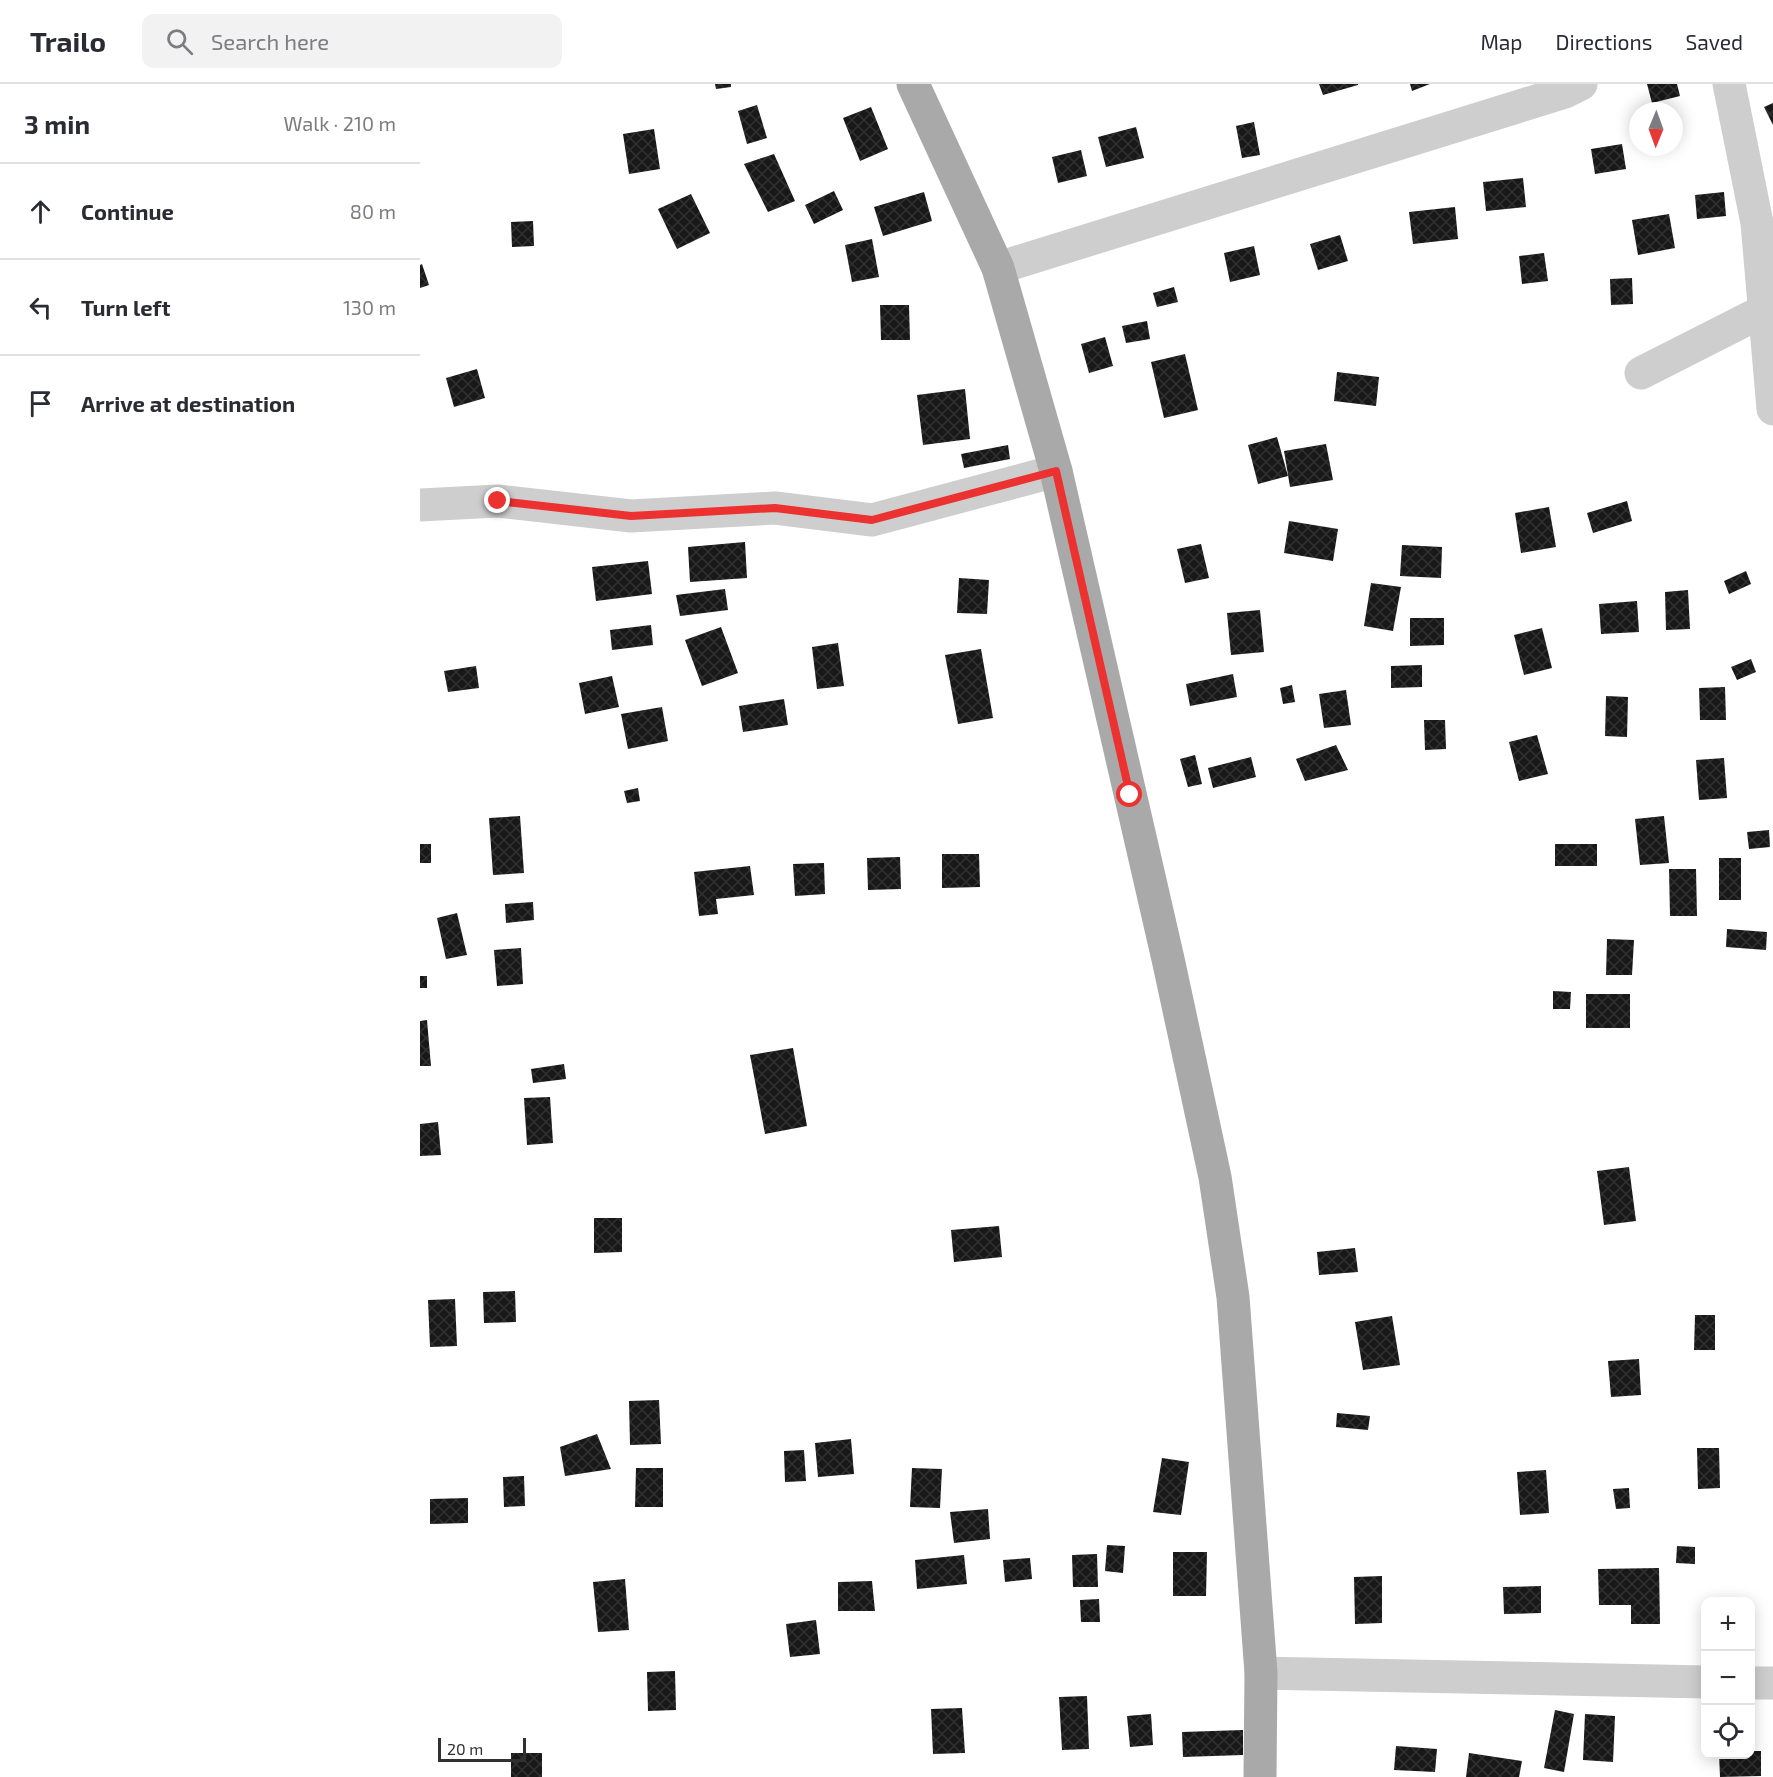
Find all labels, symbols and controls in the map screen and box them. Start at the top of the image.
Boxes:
search box [142,14,562,68]
text: Trailo [30,24,106,58]
icon: search [163,25,196,58]
text: Search here [211,28,329,54]
text: Map [1480,29,1523,54]
text: Directions [1556,29,1652,54]
text: Saved [1685,29,1743,54]
north arrow [1629,102,1683,156]
text: 3 min [24,108,90,139]
text: Walk · 210 m [284,111,396,135]
icon: ahead [24,195,57,228]
text: Continue [81,198,174,224]
text: 80 m [350,199,396,223]
icon: left [24,291,57,324]
text: Turn left [81,294,170,320]
text: 130 m [343,295,396,319]
icon: arrive [24,387,57,420]
text: Arrive at destination [81,390,295,416]
route end [484,487,510,513]
route start [1116,781,1142,807]
map controls [1701,1597,1755,1759]
button: + [1701,1597,1755,1651]
button: − [1701,1651,1755,1705]
button: locate [1701,1705,1755,1759]
scale bar [438,1735,526,1762]
text: 20 m [447,1739,483,1758]

